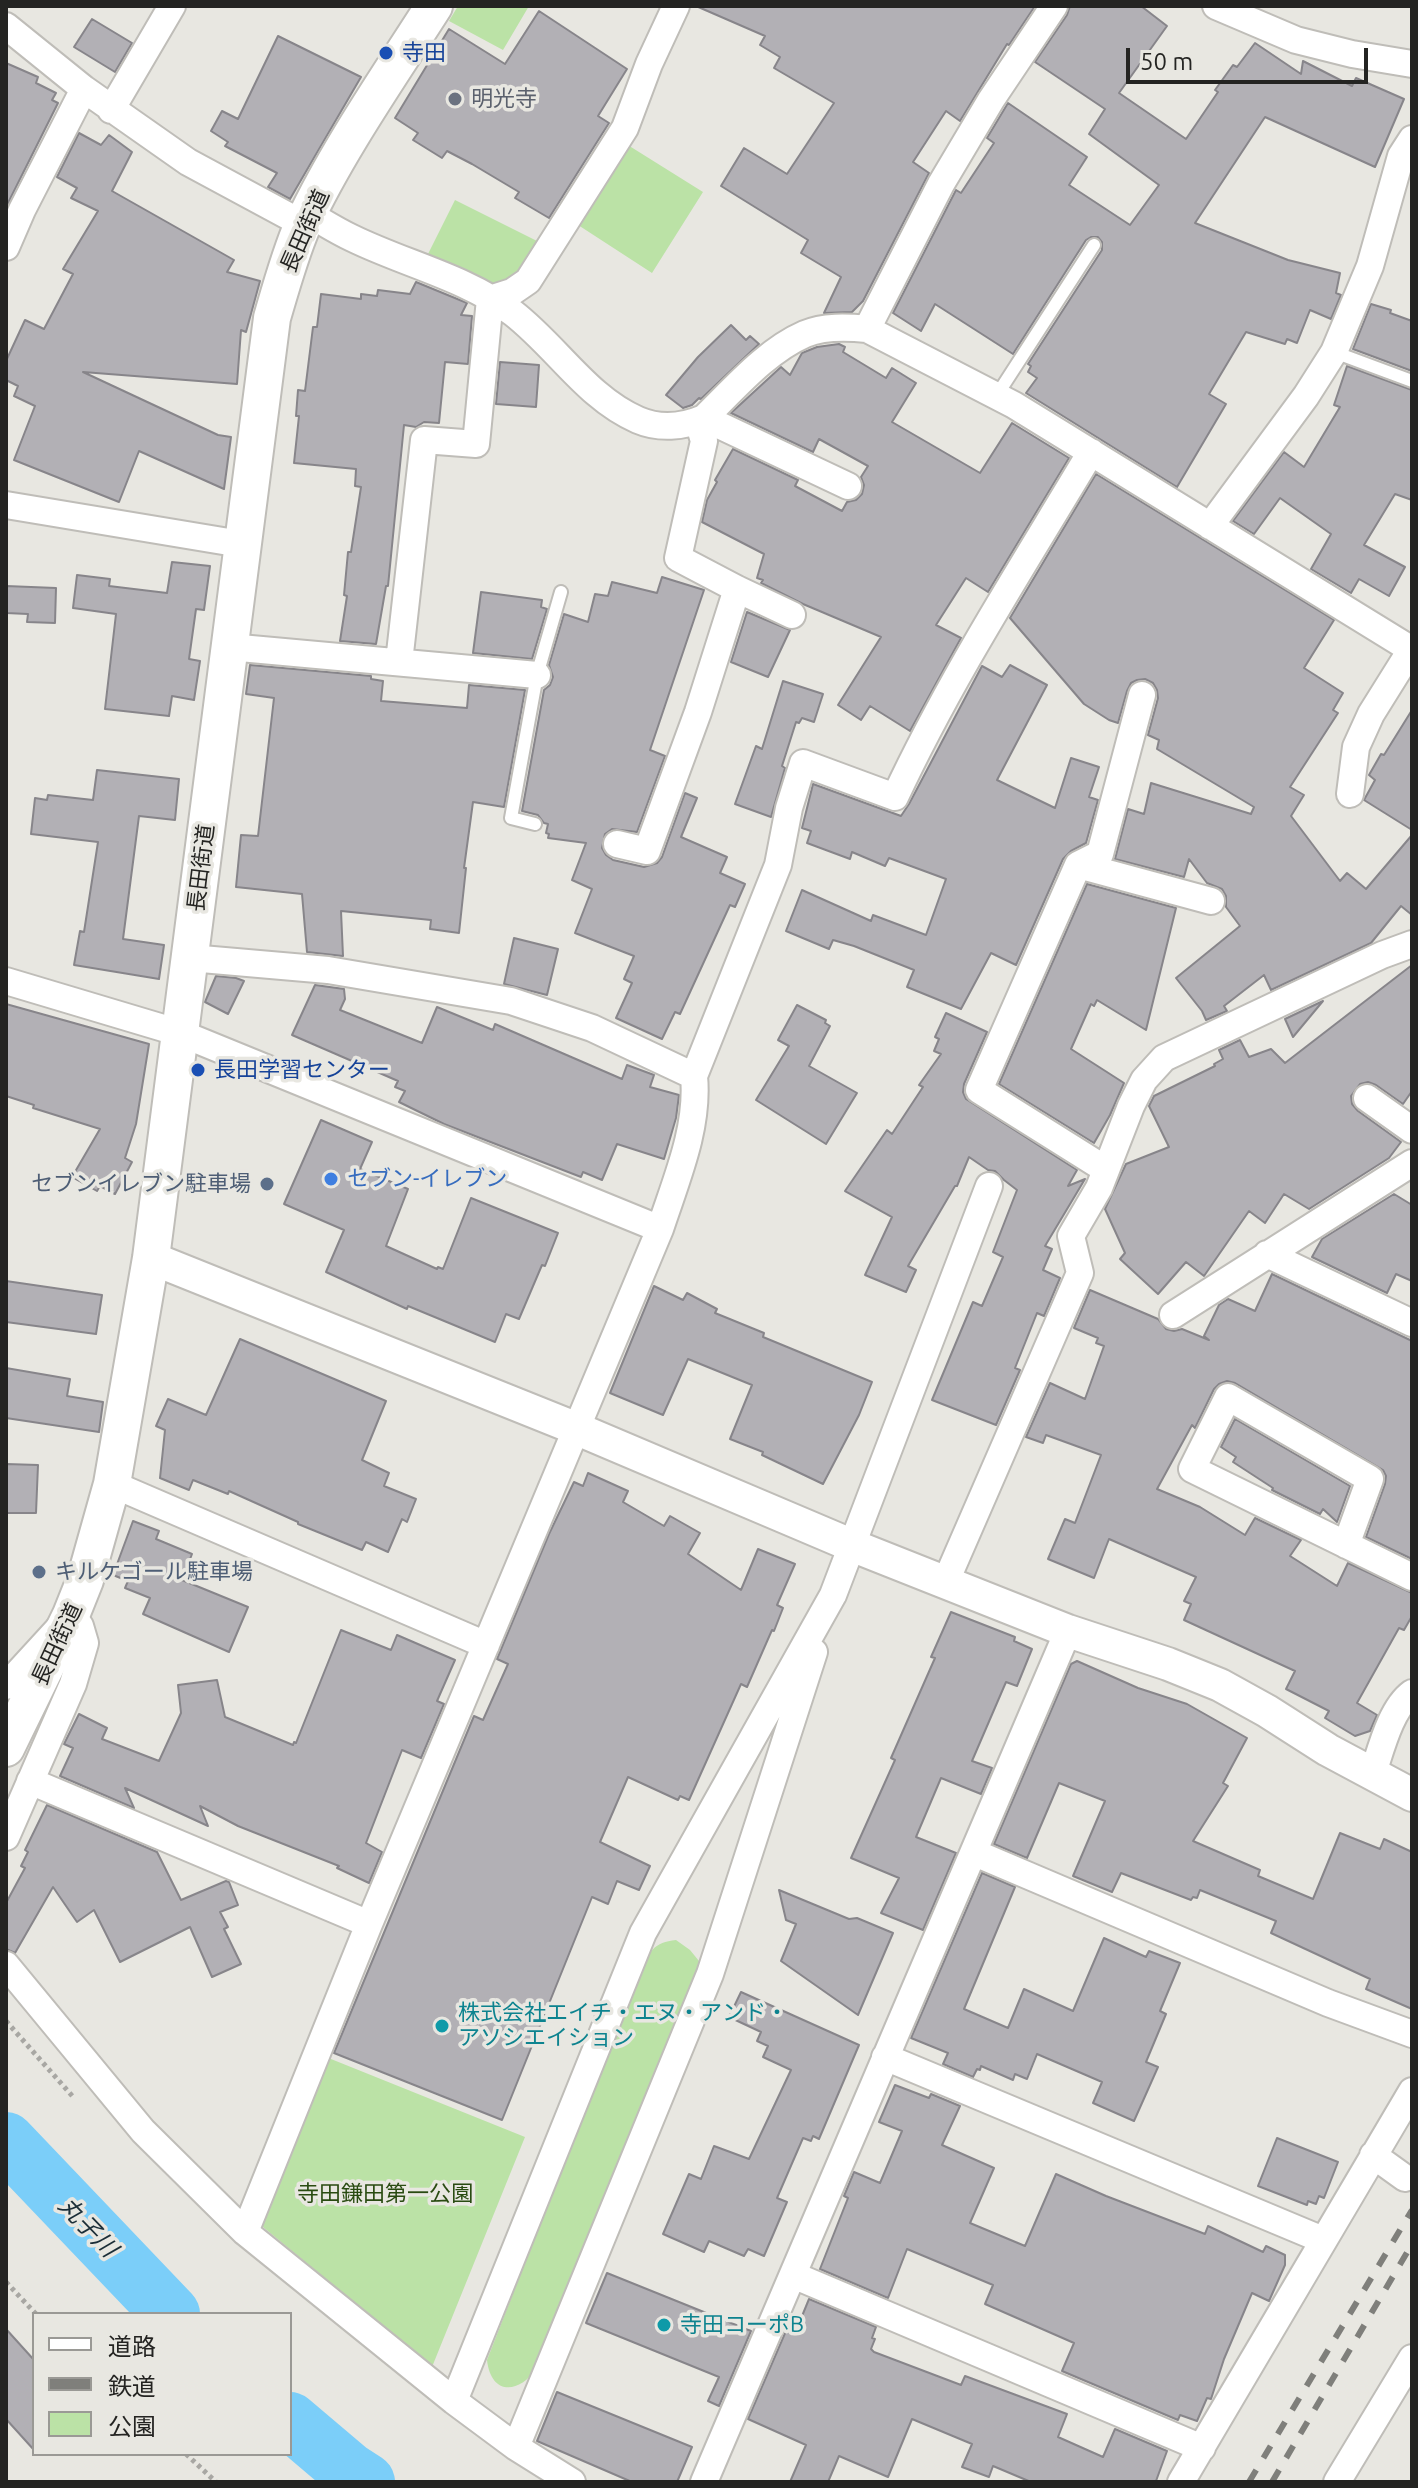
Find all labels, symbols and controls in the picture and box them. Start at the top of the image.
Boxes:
scale bar [1130,32,1372,82]
place label: 寺田 [402,40,446,66]
marker: 寺田 [377,44,395,62]
text: 50 m [1140,48,1193,75]
place label: 明光寺 [471,86,537,112]
marker: 明光寺 [446,90,464,108]
street label: 長田街道 [275,185,335,277]
street label: 長田街道 [183,823,219,913]
place label: 長田学習センター [214,1057,390,1083]
marker: 長田学習センター [189,1061,207,1079]
place label: セブン-イレブン [347,1166,507,1192]
marker: セブン-イレブン [322,1170,340,1188]
place label: セブンイレブン駐車場 [31,1171,251,1197]
marker: セブンイレブン駐車場 [258,1175,276,1193]
place label: キルケゴール駐車場 [55,1559,253,1585]
marker: キルケゴール駐車場 [30,1563,48,1581]
street label: 長田街道 [26,1599,88,1689]
place label: 株式会社エイチ・エヌ・アンド・ アソシエイション [458,2000,788,2052]
marker: 株式会社エイチ・エヌ・アンド・ アソシエイション [433,2017,451,2035]
park label: 寺田鎌田第一公園 [297,2181,473,2207]
water label: 丸子川 [53,2191,123,2263]
legend [32,2312,292,2456]
place label: 寺田コーポB [680,2312,804,2338]
marker: 寺田コーポB [655,2316,673,2334]
text: 道路 [108,2333,156,2360]
text: 鉄道 [108,2373,156,2400]
text: 公園 [108,2413,156,2440]

